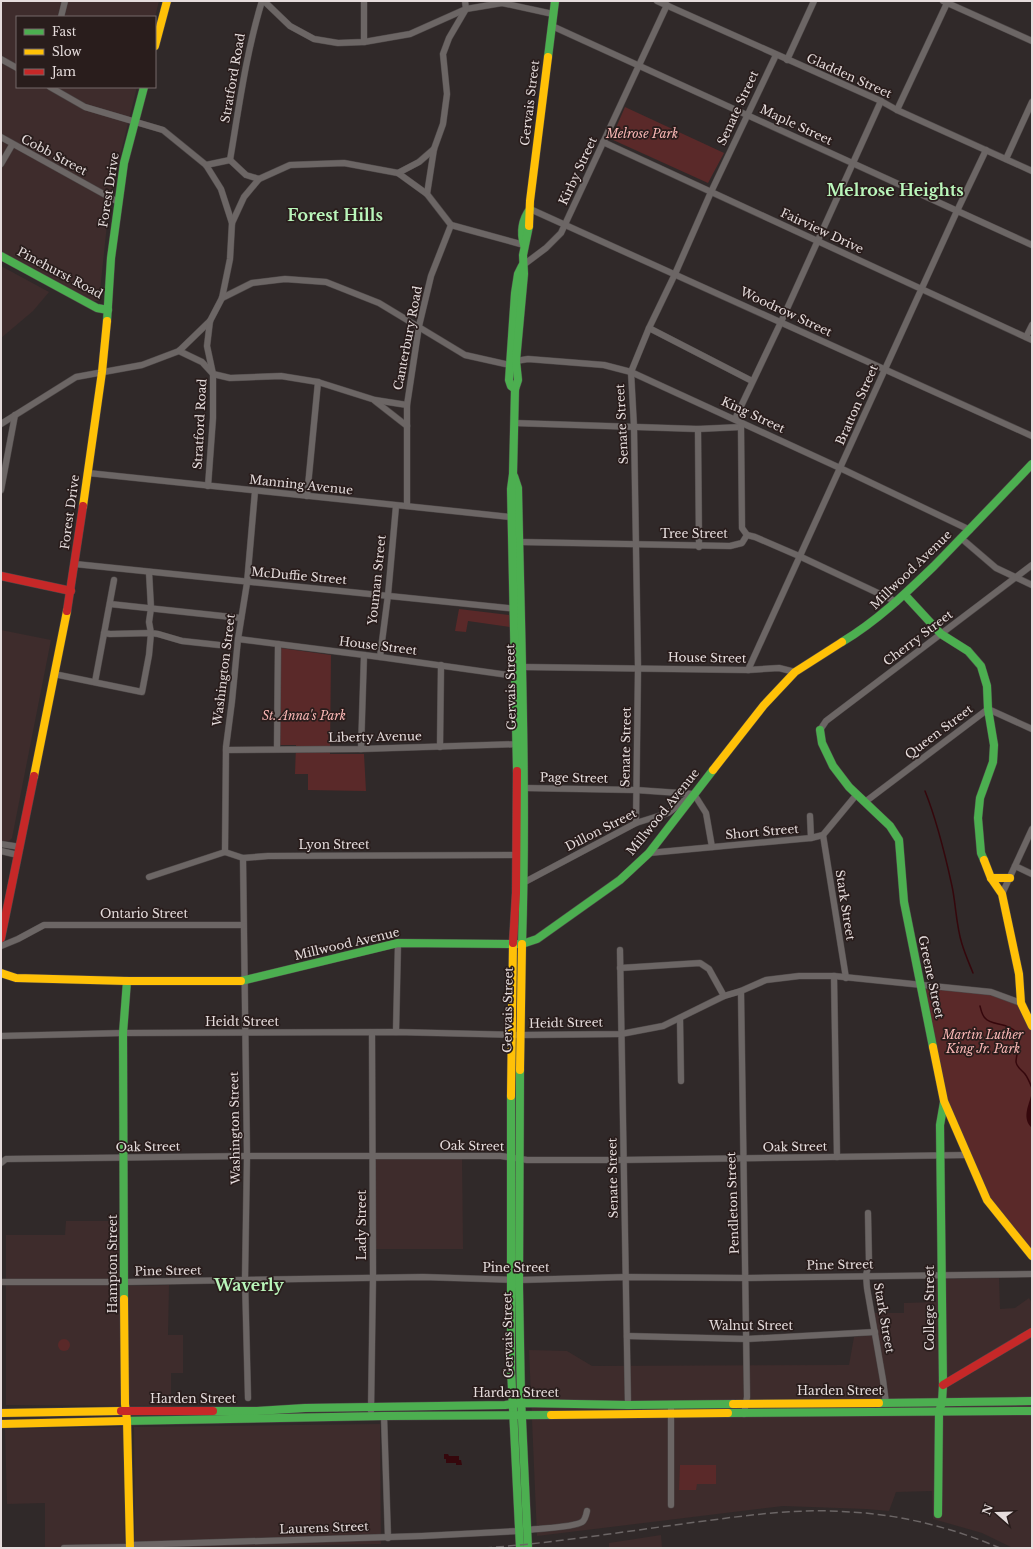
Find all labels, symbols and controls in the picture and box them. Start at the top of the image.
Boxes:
legend [16,16,156,88]
text: Fast [52,24,77,39]
street label: Stratford Road [217,32,248,124]
text: Slow [52,44,82,59]
street label: Gladden Street [804,50,895,101]
street label: Gervais Street [517,59,542,147]
text: Jam [50,64,76,79]
street label: Senate Street [714,68,762,147]
street label: Maple Street [758,101,835,148]
park label: Melrose Park [605,126,678,141]
street label: Cobb Street [19,131,90,178]
street label: Kirby Street [555,134,600,207]
street label: Forest Drive [95,151,122,228]
district label: Melrose Heights [826,180,964,200]
district label: Forest Hills [287,205,383,225]
street label: Fairview Drive [778,205,866,256]
street label: Pinehurst Road [15,244,106,301]
street label: Woodrow Street [737,283,835,340]
street label: Canterbury Road [390,284,425,391]
street label: Bratton Street [832,362,881,447]
street label: Stratford Road [190,378,209,470]
street label: Senate Street [612,383,631,465]
street label: King Street [719,393,788,436]
street label: Manning Avenue [248,472,354,497]
street label: Forest Drive [57,473,82,550]
street label: Tree Street [660,526,728,541]
street label: Millwood Avenue [867,527,955,612]
street label: Youman Street [364,534,389,627]
street label: McDuffie Street [251,564,348,587]
street label: Cherry Street [880,606,956,669]
street label: Washington Street [209,612,238,728]
street label: House Street [338,633,418,658]
street label: Gervais Street [502,643,519,730]
street label: House Street [668,649,747,666]
street label: Queen Street [902,701,976,762]
street label: Senate Street [617,706,634,787]
park label: St. Anna's Park [262,708,346,723]
street label: Liberty Avenue [328,728,422,745]
street label: Millwood Avenue [623,765,702,858]
street label: Page Street [540,769,609,786]
street label: Dillon Street [563,805,639,854]
street label: Short Street [725,821,800,842]
street label: Lyon Street [299,837,370,852]
street label: Stark Street [833,869,859,942]
street label: Ontario Street [100,906,188,921]
street label: Millwood Avenue [293,924,401,963]
street label: Greene Street [915,934,948,1020]
street label: Gervais Street [499,966,516,1053]
street label: Heidt Street [205,1014,279,1029]
street label: Heidt Street [529,1014,604,1031]
park label: Martin Luther King Jr. Park [942,1027,1024,1056]
street label: Washington Street [226,1071,243,1186]
street label: Oak Street [440,1137,505,1154]
street label: Senate Street [604,1137,621,1218]
street label: Oak Street [116,1138,181,1155]
street label: Oak Street [763,1138,828,1155]
street label: Pendleton Street [723,1151,742,1254]
street label: Lady Street [354,1189,369,1260]
street label: Hampton Street [105,1214,120,1313]
street label: Pine Street [806,1256,874,1273]
street label: Pine Street [482,1260,550,1275]
street label: Pine Street [134,1262,202,1279]
street label: College Street [922,1265,937,1351]
district label: Waverly [213,1275,285,1295]
street label: Stark Street [871,1281,898,1355]
street label: Gervais Street [499,1291,516,1378]
street label: Walnut Street [708,1318,793,1333]
street label: Harden Street [797,1383,884,1398]
street label: Harden Street [473,1385,560,1400]
street label: Harden Street [150,1391,237,1406]
north arrow [977,1493,1017,1533]
text: N [979,1502,996,1517]
street label: Laurens Street [279,1518,369,1537]

